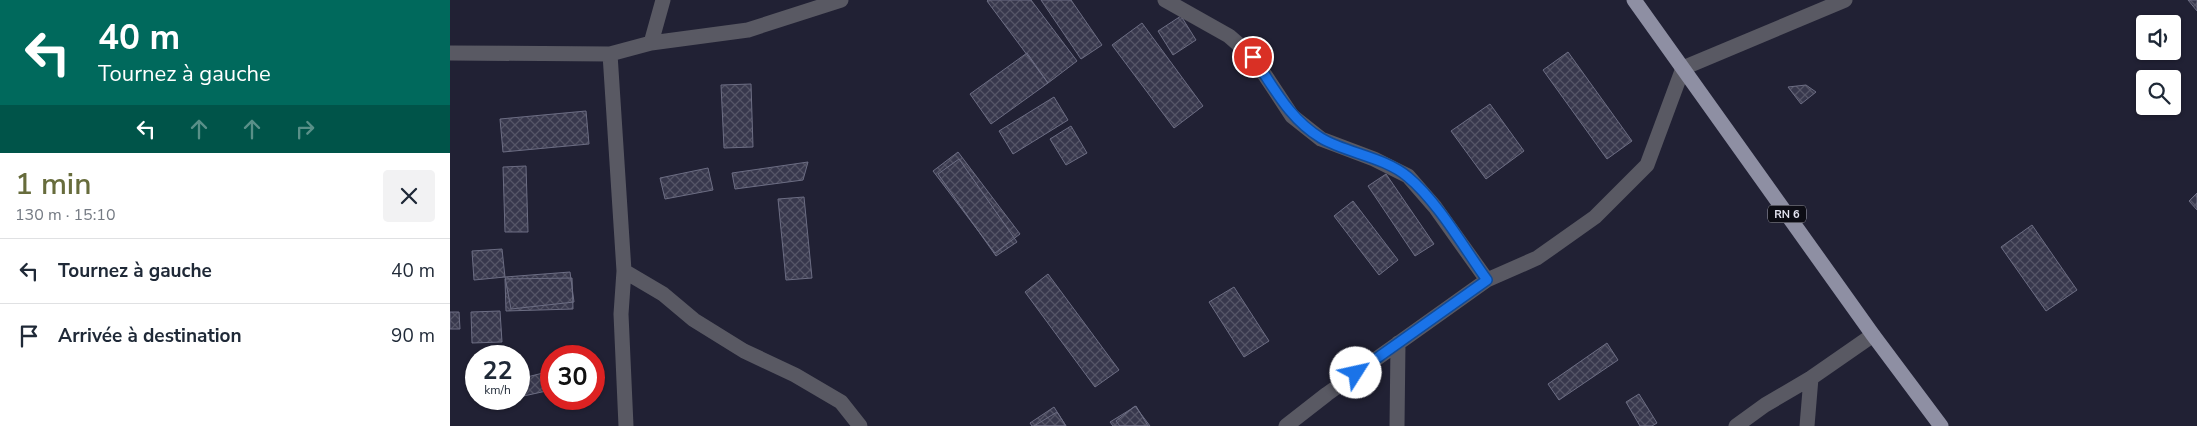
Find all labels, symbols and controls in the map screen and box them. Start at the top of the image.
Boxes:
text: 40 m [98,14,180,61]
map controls [2136,15,2181,115]
button: sound [2136,15,2181,60]
icon: left [15,20,80,85]
pin [1232,36,1274,78]
icon: arrive [1239,43,1267,71]
text: Tournez à gauche [98,59,271,89]
button: search [2136,70,2181,115]
icon: left [132,115,160,143]
icon: ahead [185,115,213,143]
icon: ahead [238,115,266,143]
icon: right [291,115,319,143]
text: 1 min [15,164,91,205]
button: close [383,170,435,222]
text: 130 m · 15:10 [15,204,116,226]
road number: RN 6 [1768,205,1806,222]
icon: left [15,257,43,285]
text: Tournez à gauche [58,258,212,284]
text: 40 m [391,258,435,284]
icon: arrive [15,322,43,350]
text: Arrivée à destination [58,323,242,349]
text: 90 m [391,323,435,349]
speed limit sign: 30 [540,345,605,410]
position arrow [1329,346,1381,398]
text: 22 [482,354,513,388]
text: km/h [484,382,511,398]

